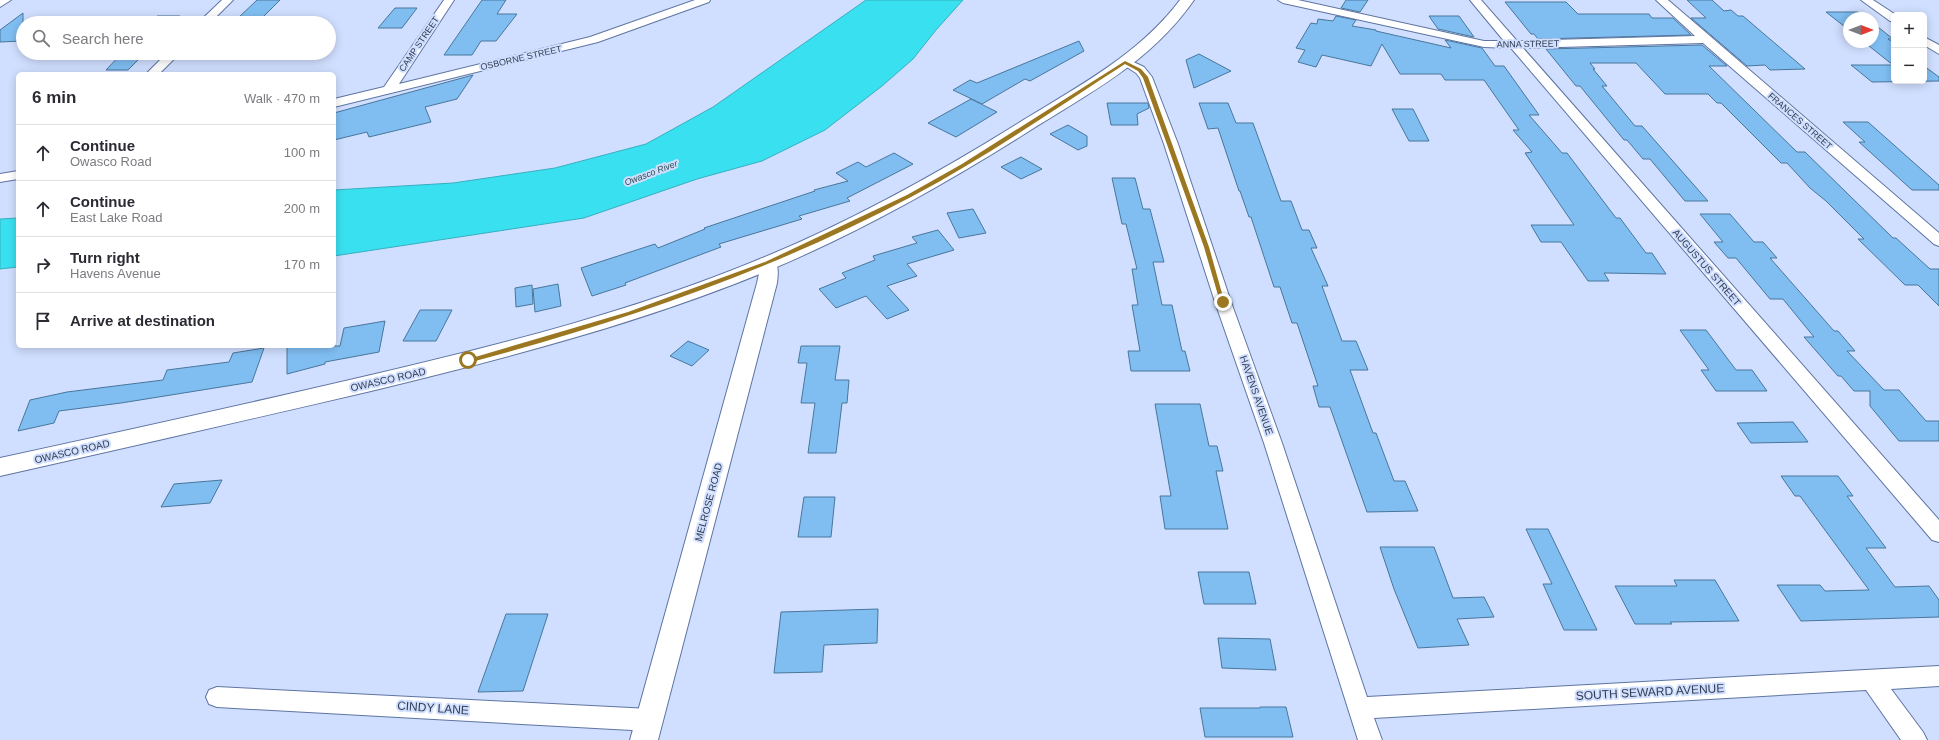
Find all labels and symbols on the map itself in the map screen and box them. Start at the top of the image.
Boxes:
north arrow [1843,12,1879,48]
street label: CAMP STREET [397,14,441,73]
street label: ANNA STREET [1497,38,1560,50]
street label: OSBORNE STREET [479,44,563,72]
street label: FRANCES STREET [1766,91,1834,152]
water label: Owasco River [623,158,680,188]
street label: AUGUSTUS STREET [1670,227,1743,308]
route end [1214,293,1232,311]
route start [459,351,477,369]
street label: HAVENS AVENUE [1238,354,1275,436]
street label: OWASCO ROAD [349,365,427,393]
street label: OWASCO ROAD [33,437,111,465]
street label: MELROSE ROAD [693,462,724,542]
street label: SOUTH SEWARD AVENUE [1575,681,1725,703]
street label: CINDY LANE [397,699,469,717]

